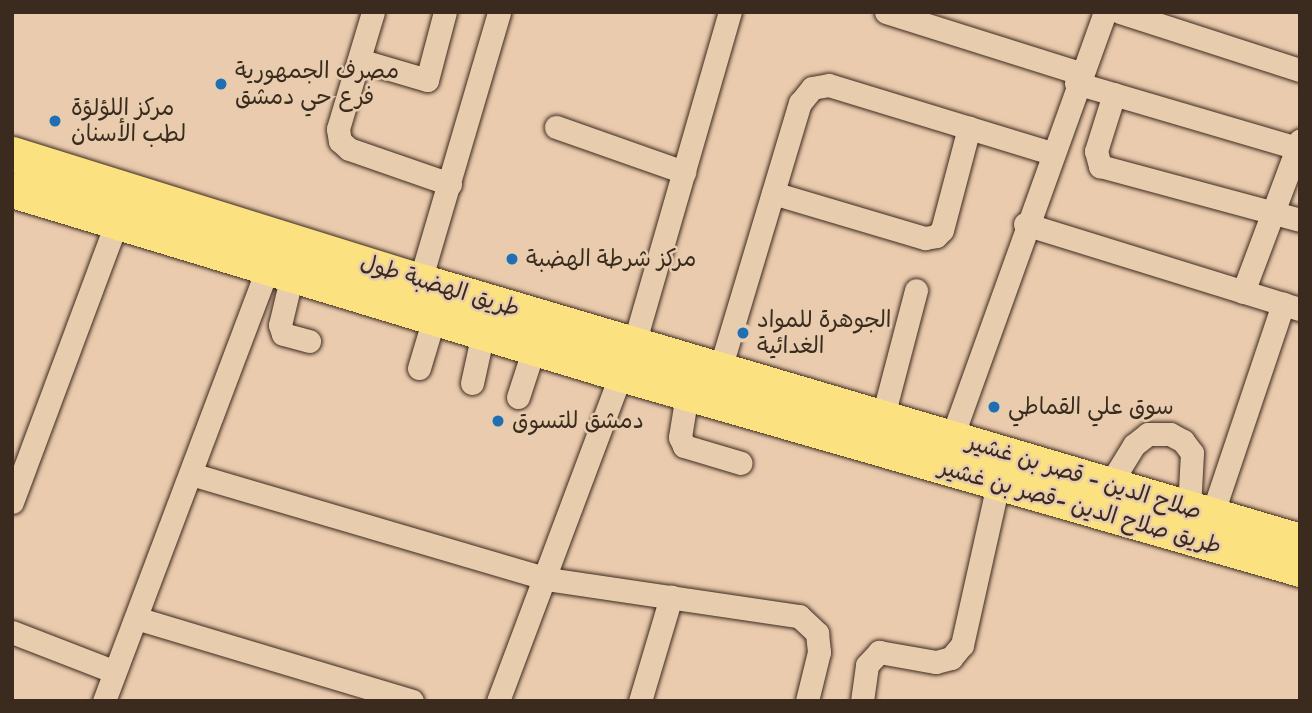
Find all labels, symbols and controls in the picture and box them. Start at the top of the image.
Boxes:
place label: مصرف الجمهورية فرع حي دمشق [235,57,399,111]
marker: مصرف الجمهورية فرع حي دمشق [213,76,229,92]
place label: مركز اللؤلؤة لطب الأسنان [71,94,186,148]
marker: مركز اللؤلؤة لطب الأسنان [45,111,65,131]
place label: مركز شرطة الهضبة [526,245,696,273]
street label: طريق الهضبة طول [357,249,523,323]
marker: مركز شرطة الهضبة [504,251,520,267]
place label: الجوهرة للمواد الغدائية [757,306,891,360]
marker: الجوهرة للمواد الغدائية [735,325,751,341]
place label: سوق علي القماطي [1008,393,1174,421]
marker: سوق علي القماطي [986,399,1002,415]
place label: دمشق للتسوق [512,407,644,435]
marker: دمشق للتسوق [490,413,506,429]
street label: صلاح الدين - قصر بن غشير [963,428,1205,526]
street label: طريق صلاح الدين -قصر بن غشير [936,453,1224,561]

